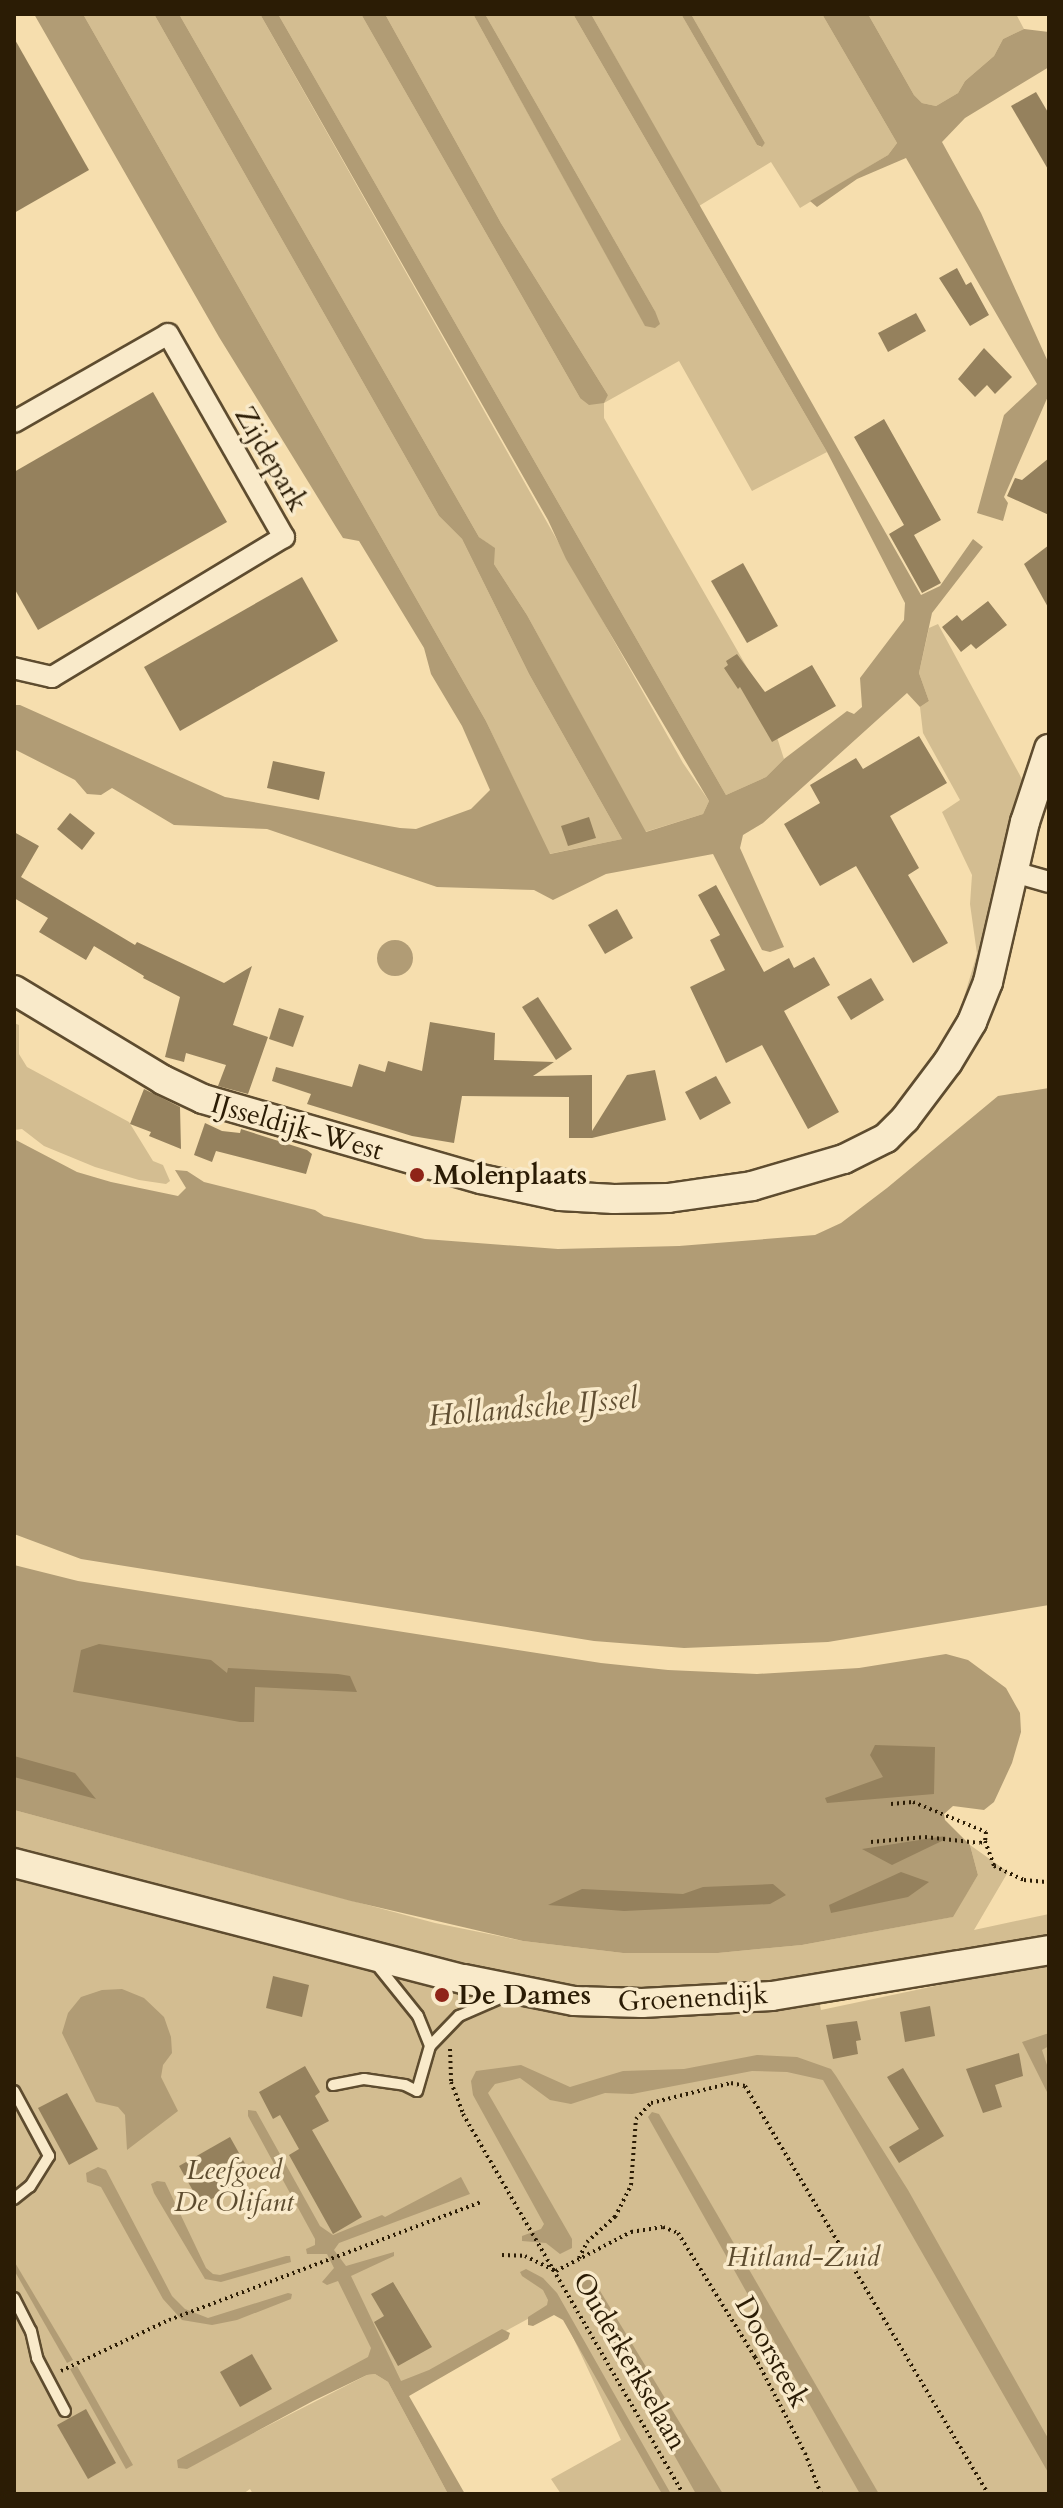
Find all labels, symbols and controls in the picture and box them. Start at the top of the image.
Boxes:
street label: Zijdepark [228,401,314,517]
street label: IJsseldijk-West [207,1086,387,1168]
place label: Molenplaats [433,1158,587,1192]
marker: Molenplaats [408,1166,426,1184]
water label: Hollandsche IJssel [427,1381,639,1435]
street label: Groenendijk [617,1977,769,2019]
place label: De Dames [458,1978,591,2012]
marker: De Dames [433,1986,451,2004]
park label: Leefgoed De Olifant [174,2153,294,2219]
park label: Hitland-Zuid [726,2240,880,2274]
street label: Ouderkerkselaan [566,2266,694,2456]
street label: Doorsteek [728,2291,816,2413]

